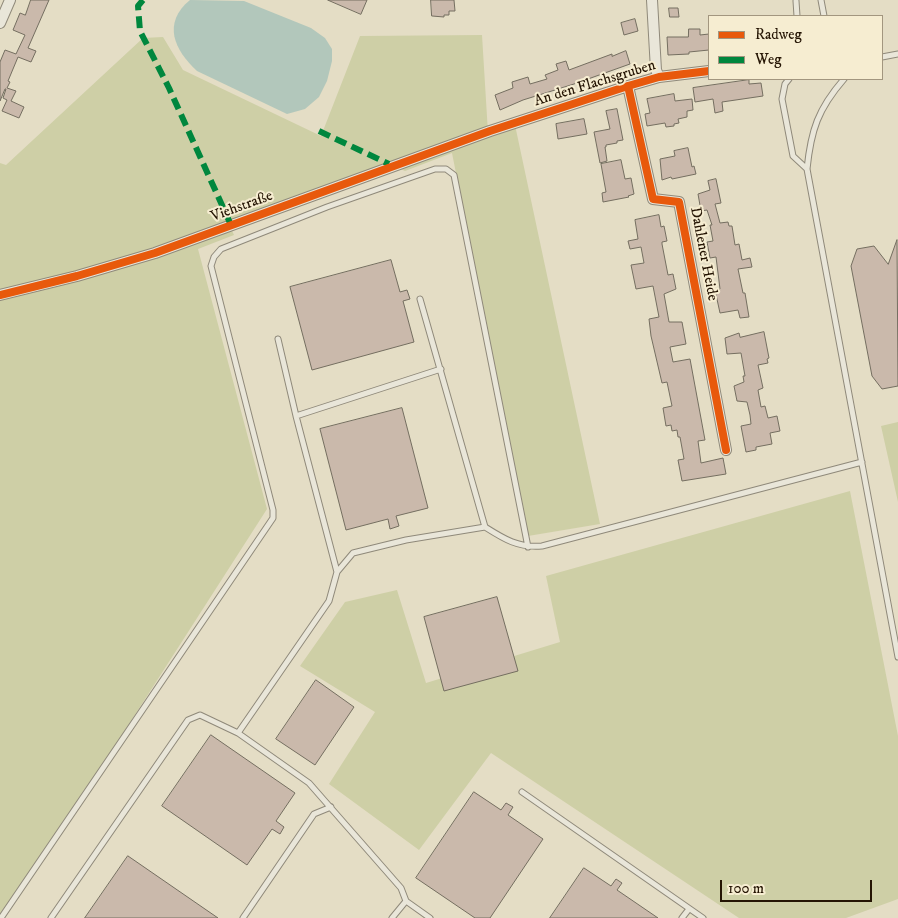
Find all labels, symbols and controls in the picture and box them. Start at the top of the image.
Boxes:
legend [708,15,883,80]
text: Radweg [755,25,802,44]
text: Weg [755,50,782,69]
street label: An den Flachsgruben [532,57,658,111]
street label: Viehstraße [209,188,275,226]
street label: Dahlener Heide [685,206,721,302]
scale bar [723,870,876,902]
text: 100 m [728,879,764,898]

